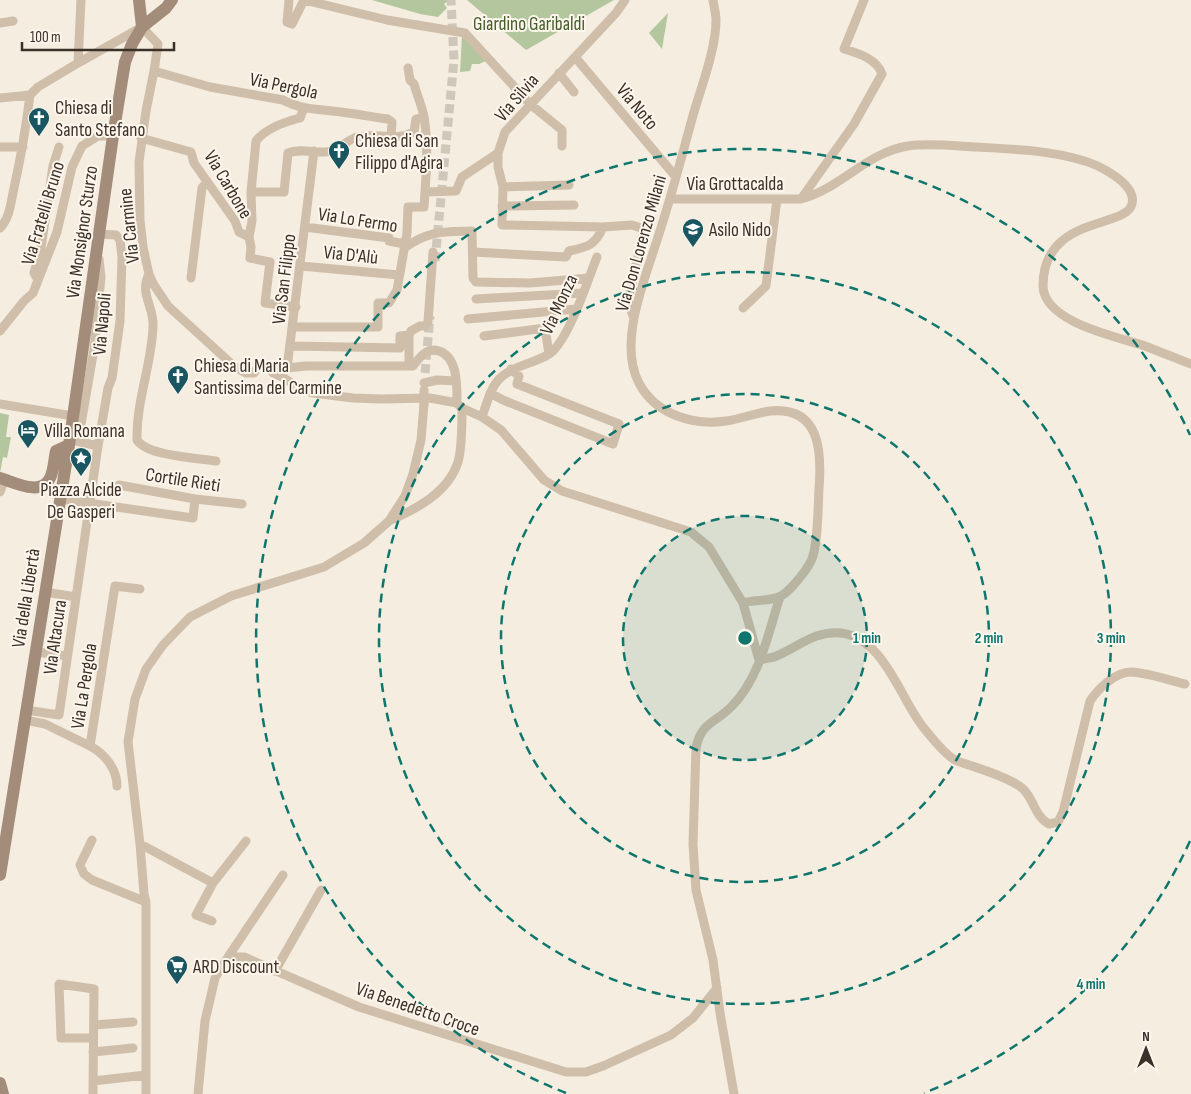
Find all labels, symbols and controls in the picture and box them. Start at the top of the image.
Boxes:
park label: Giardino Garibaldi [473,13,585,36]
scale bar [22,20,175,52]
text: 100 m [30,28,61,47]
street label: Via Pergola [247,68,320,105]
street label: Via Silvia [490,69,544,127]
street label: Via Noto [611,79,663,135]
place label: Chiesa di Santo Stefano [55,97,145,142]
church icon: Chiesa di Santo Stefano [27,106,51,137]
place label: Chiesa di San Filippo d'Agira [355,130,443,175]
church icon: Chiesa di San Filippo d'Agira [327,139,351,170]
street label: Via Carbone [198,146,257,223]
street label: Via Fratelli Bruno [17,159,70,268]
street label: Via Monsignor Sturzo [62,164,103,300]
street label: Via Don Lorenzo Milani [611,172,672,314]
street label: Via Grottacalda [686,173,784,196]
street label: Via Carmine [114,187,145,265]
street label: Via Lo Fermo [316,203,399,238]
school or university icon: Asilo Nido [681,217,705,248]
place label: Asilo Nido [708,219,771,242]
street label: Via San Filippo [268,233,301,326]
street label: Via D'Alù [322,241,379,270]
street label: Via Monza [535,271,583,338]
street label: Via Napoli [88,292,117,356]
place label: Chiesa di Maria Santissima del Carmine [194,355,342,400]
church icon: Chiesa di Maria Santissima del Carmine [166,364,190,395]
hotel icon: Villa Romana [16,418,40,449]
place label: Villa Romana [44,420,125,443]
place icon: Piazza Alcide De Gasperi [69,446,93,477]
street label: Cortile Rieti [144,463,222,498]
place label: Piazza Alcide De Gasperi [40,479,122,524]
street label: Via della Libertà [7,547,46,650]
street label: Via Altacura [39,598,72,676]
centre of rings [736,629,754,647]
text: 1 min [853,629,881,648]
text: 2 min [975,629,1003,648]
text: 3 min [1097,629,1125,648]
street label: Via La Pergola [66,642,103,731]
supermarket icon: ARD Discount [165,954,189,985]
place label: ARD Discount [192,956,280,979]
text: 4 min [1077,975,1105,994]
street label: Via Benedetto Croce [353,977,482,1041]
north arrow [1121,1024,1171,1074]
text: N [1142,1028,1150,1045]

